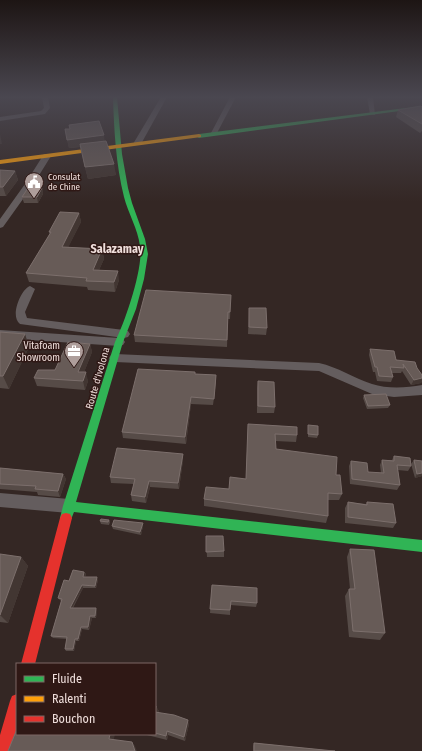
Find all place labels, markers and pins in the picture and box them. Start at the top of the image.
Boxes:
public building icon: Consulat de Chine [23,171,45,199]
place label: Consulat de Chine [48,172,81,192]
place label: Vitafoam Showroom [17,340,60,364]
office icon: Vitafoam Showroom [63,340,85,368]

